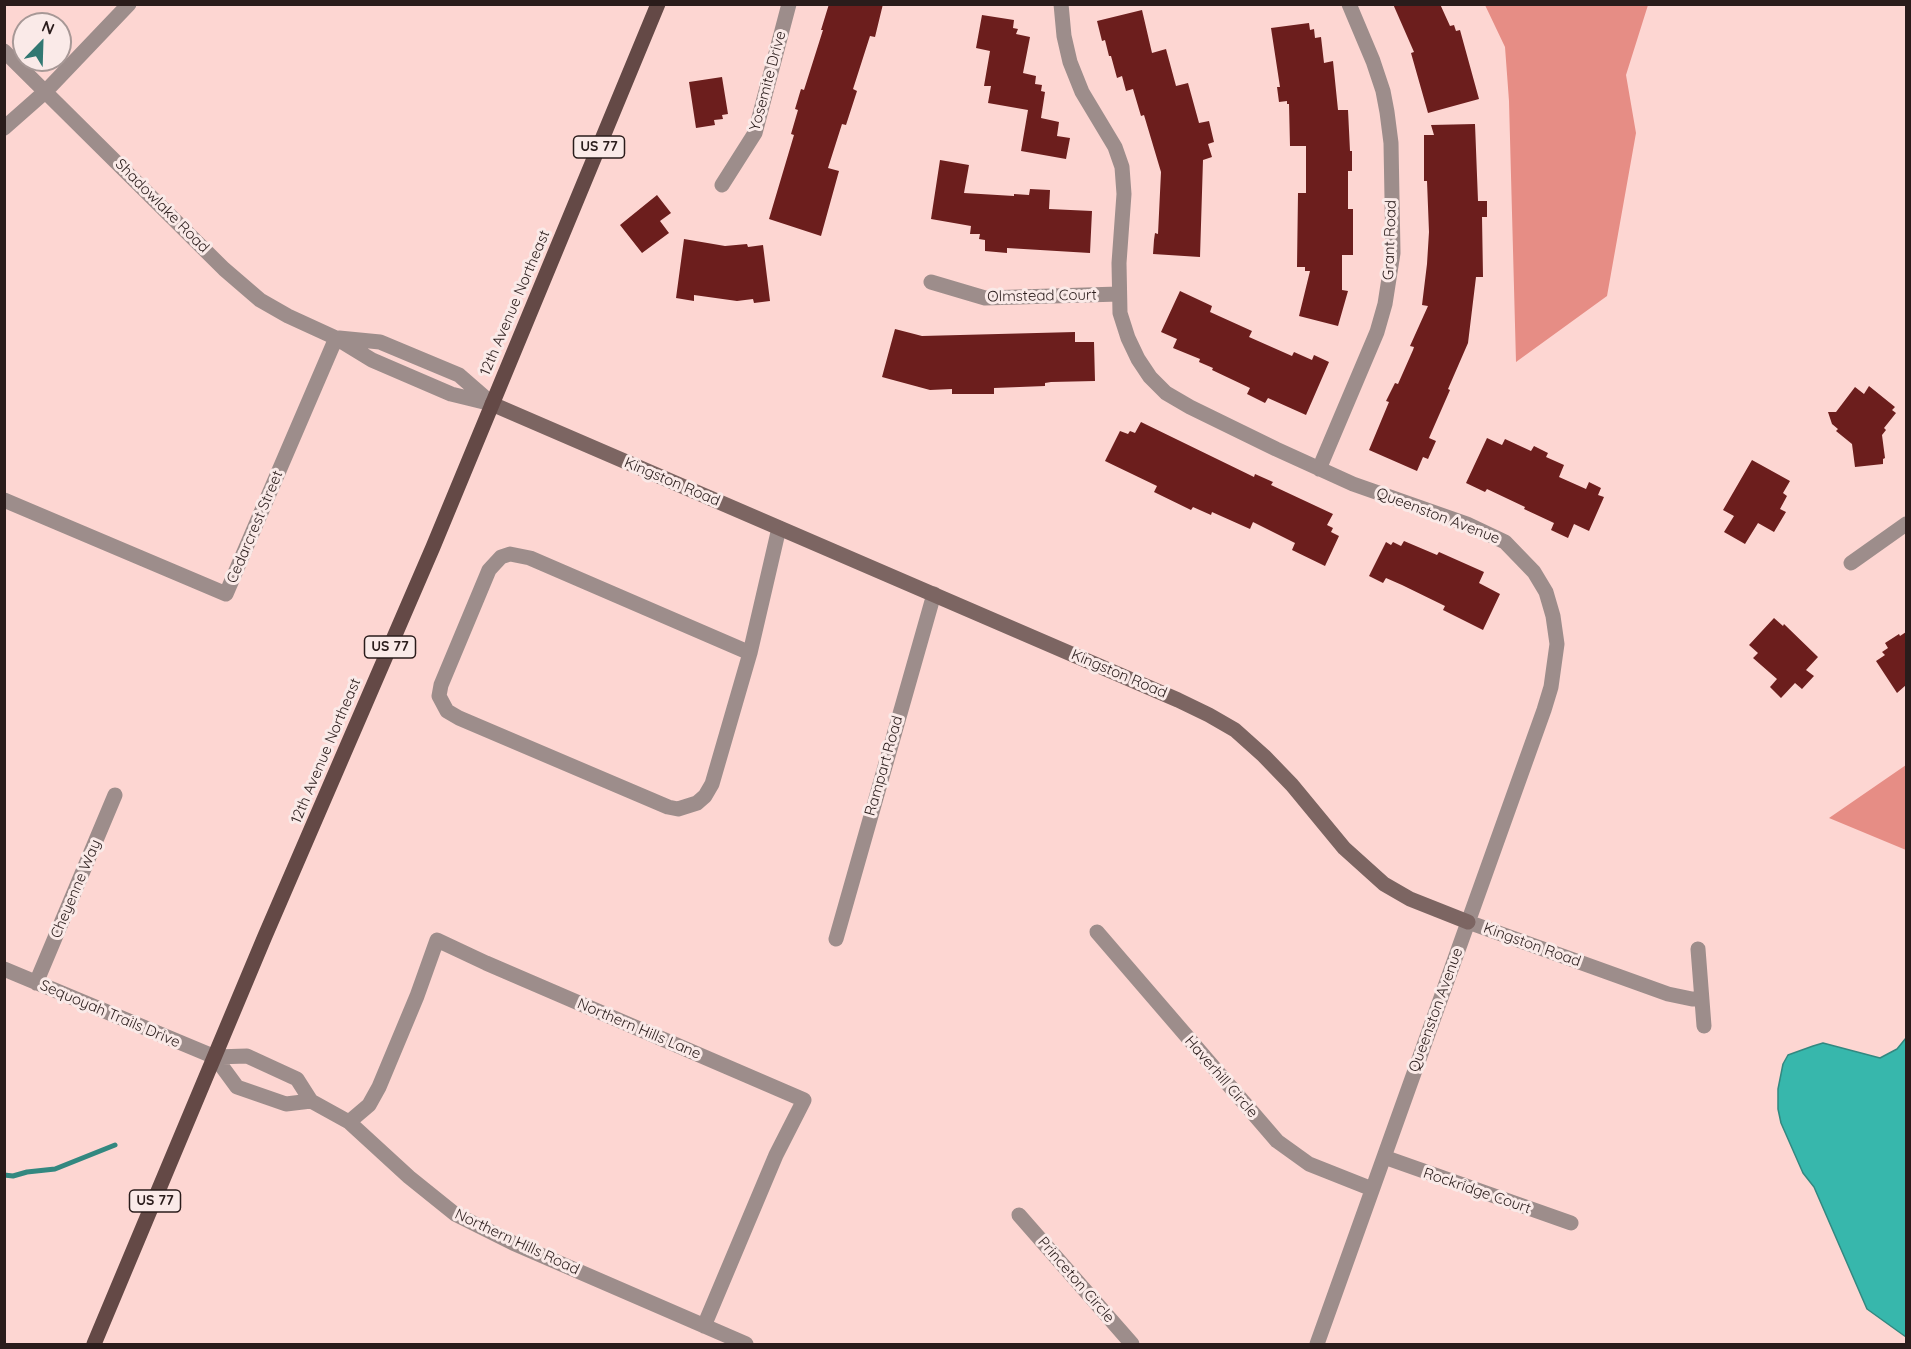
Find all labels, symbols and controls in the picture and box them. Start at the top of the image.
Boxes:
north arrow [12,12,72,72]
text: N [39,16,58,39]
street label: Yosemite Drive [746,29,790,133]
road number: US 77 [574,136,624,158]
street label: Shadowlake Road [111,155,213,257]
street label: Grant Road [1380,200,1400,280]
street label: 12th Avenue Northeast [476,228,554,378]
street label: Olmstead Court [987,286,1097,306]
street label: Kingston Road [621,454,723,510]
street label: Cedarcrest Street [223,468,287,586]
street label: Queenston Avenue [1374,484,1502,548]
road number: US 77 [364,636,416,658]
street label: Kingston Road [1068,646,1170,702]
street label: 12th Avenue Northeast [287,676,365,826]
street label: Rampart Road [861,714,907,818]
street label: Cheyenne Way [47,837,105,941]
street label: Kingston Road [1481,919,1583,971]
street label: Queenston Avenue [1405,945,1467,1075]
street label: Sequoyah Trails Drive [37,976,183,1052]
street label: Northern Hills Lane [574,995,704,1063]
street label: Haverhill Circle [1181,1032,1261,1122]
street label: Rockridge Court [1421,1164,1533,1218]
road number: US 77 [130,1190,180,1212]
street label: Northern Hills Road [452,1205,582,1279]
street label: Princeton Circle [1034,1233,1118,1327]

